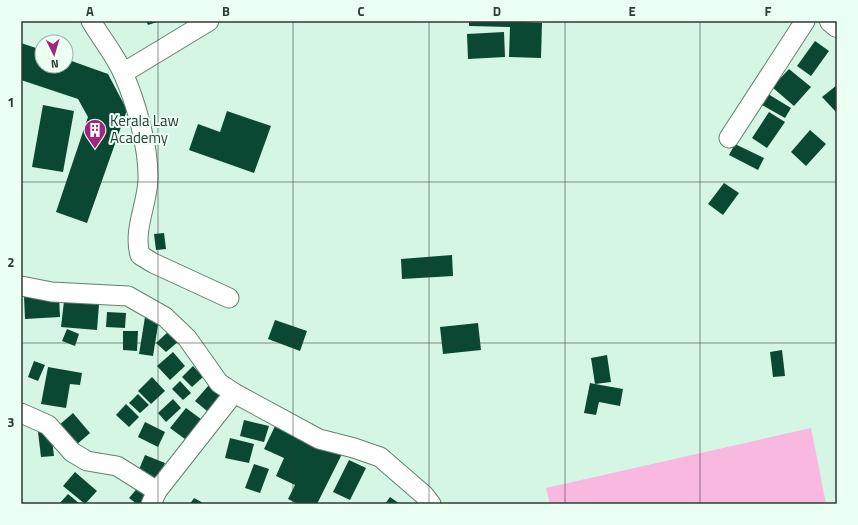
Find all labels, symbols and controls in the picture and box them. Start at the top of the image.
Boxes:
text: A [86,1,94,21]
text: B [222,1,230,21]
text: C [357,1,365,21]
text: D [493,1,501,21]
text: E [628,1,636,21]
text: F [765,1,772,21]
north arrow [34,34,74,74]
text: N [50,56,59,72]
text: 1 [7,92,15,112]
place label: Kerala Law Academy [110,109,179,149]
building icon: Kerala Law Academy [82,117,108,150]
text: 2 [7,252,15,272]
text: 3 [7,412,15,432]

